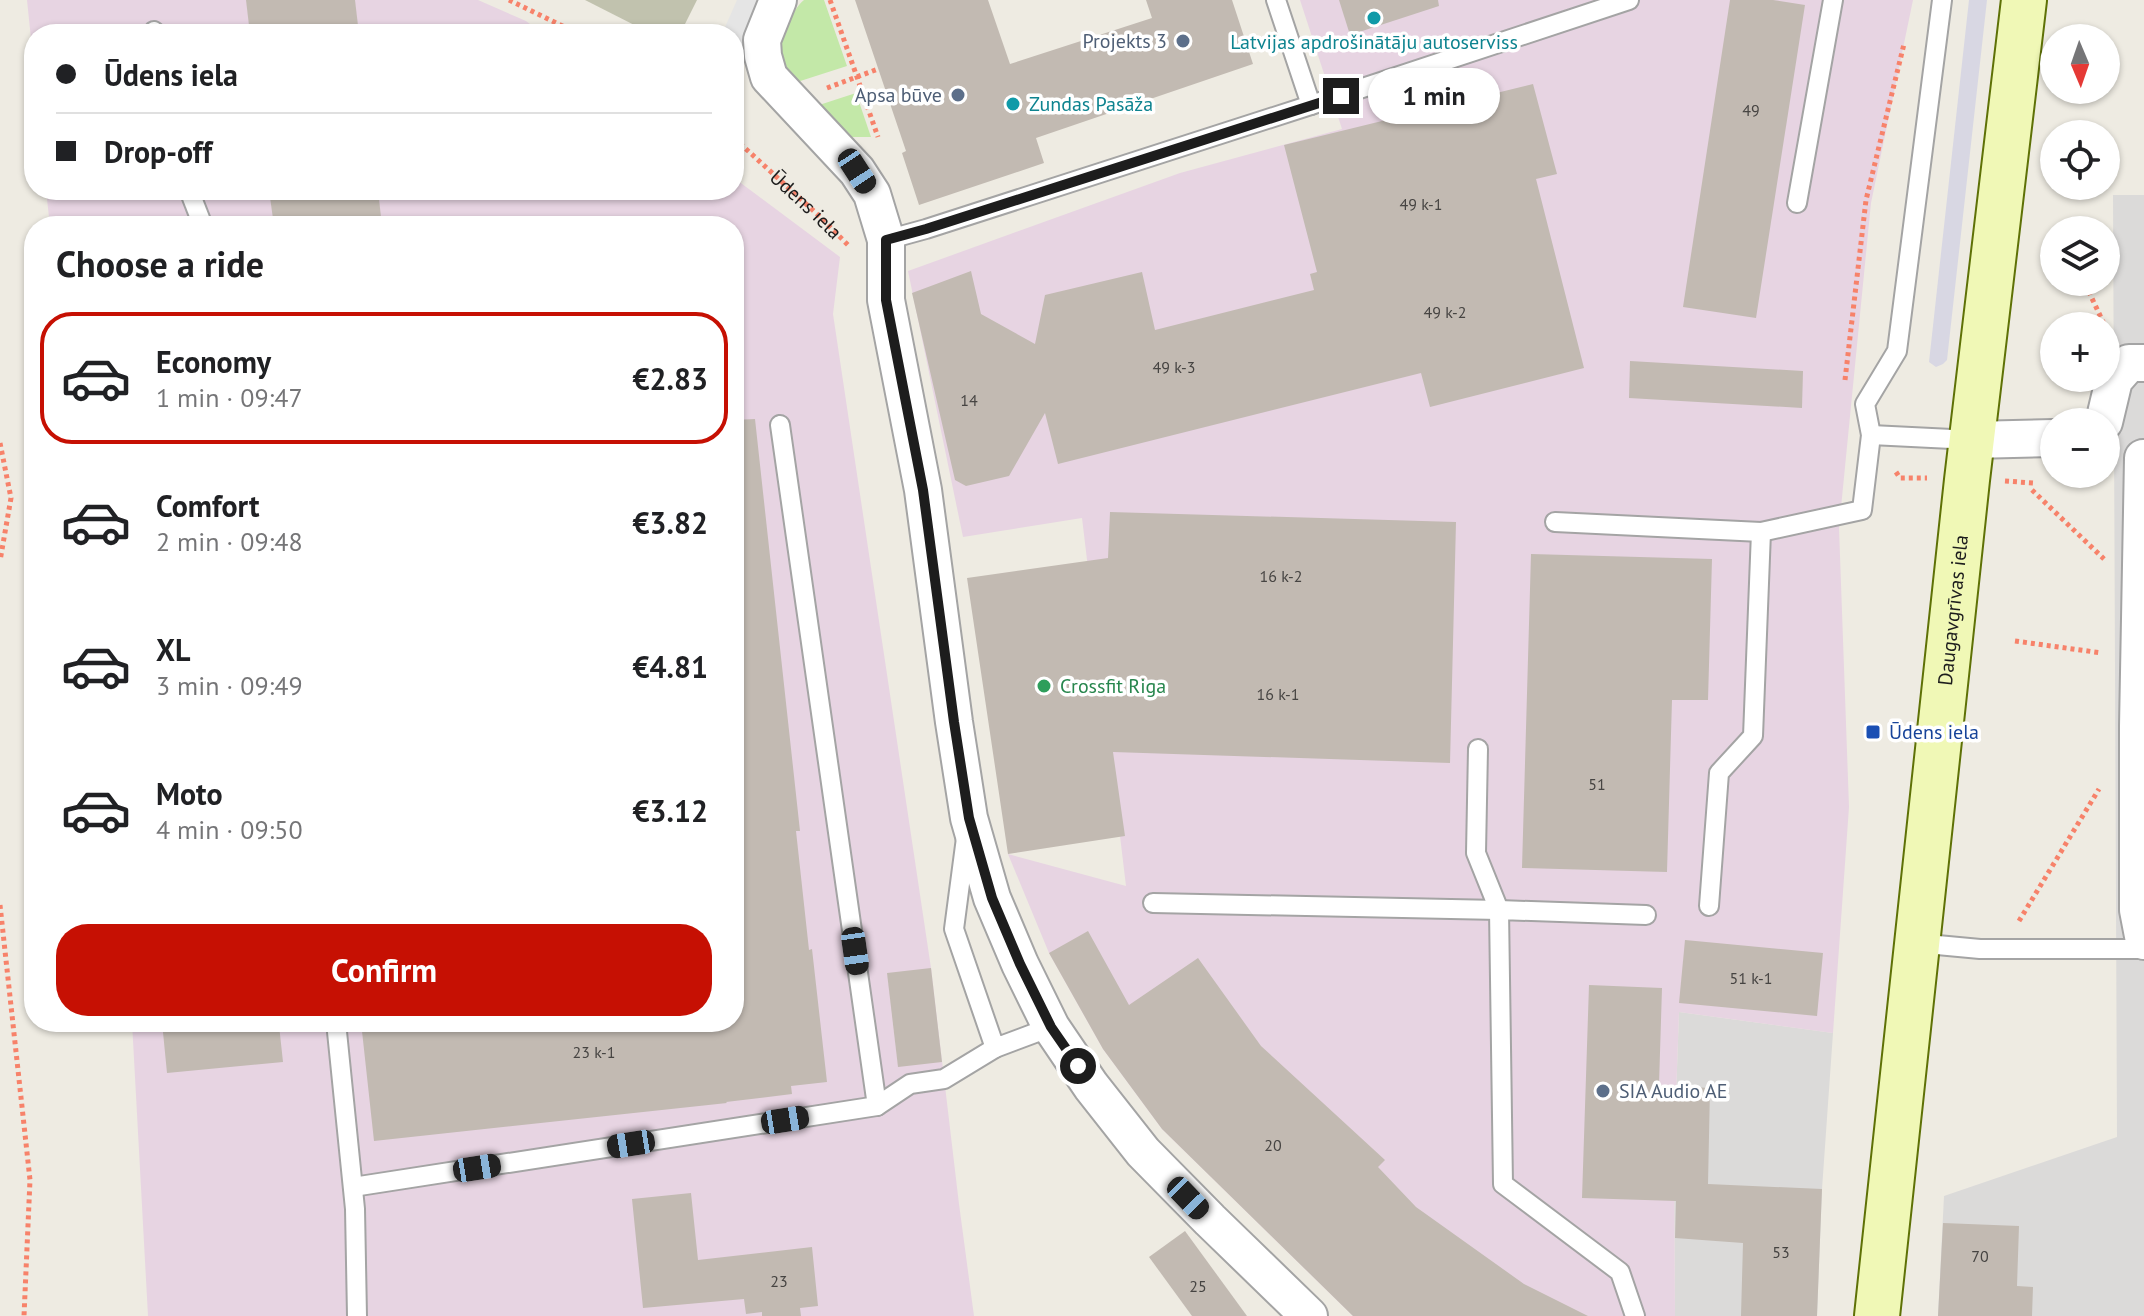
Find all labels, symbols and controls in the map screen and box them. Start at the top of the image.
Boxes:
marker: Latvijas apdrošinātāju autoserviss [1365,9,1383,27]
north arrow [2040,24,2120,104]
map controls [2040,24,2120,488]
place label: Projekts 3 [1082,28,1167,54]
place label: Latvijas apdrošinātāju autoserviss [1230,29,1518,55]
marker: Projekts 3 [1174,32,1192,50]
text: Ūdens iela [104,55,238,94]
callout: 1 min [1369,68,1501,124]
route end [1323,78,1359,114]
text: 1 min [1402,79,1466,112]
place label: Apsa būve [855,82,942,108]
marker: Apsa būve [949,86,967,104]
place label: Zundas Pasāža [1029,91,1153,117]
marker: Zundas Pasāža [1004,95,1022,113]
house number: 49 [1742,100,1760,120]
button: locate [2040,120,2120,200]
text: Drop-off [104,132,212,171]
car [834,144,880,198]
street label: Ūdens iela [764,164,848,245]
house number: 49 k-1 [1399,194,1443,214]
button: layers [2040,216,2120,296]
text: Choose a ride [56,240,264,287]
house number: 49 k-2 [1423,302,1467,322]
button: + [2040,312,2120,392]
icon: car [60,342,132,414]
text: Economy [156,342,271,381]
house number: 49 k-3 [1152,357,1196,377]
text: €2.83 [633,359,708,398]
text: 1 min · 09:47 [156,381,303,414]
house number: 14 [960,390,978,410]
button: − [2040,408,2120,488]
icon: car [60,486,132,558]
text: Comfort [156,486,259,525]
text: €3.82 [633,503,708,542]
text: 2 min · 09:48 [156,525,303,558]
street label: Daugavgrīvas iela [1932,533,1974,687]
house number: 16 k-2 [1259,566,1303,586]
icon: car [60,630,132,702]
text: XL [156,630,190,669]
text: €4.81 [633,647,708,686]
text: 3 min · 09:49 [156,669,303,702]
place label: Crossfit Riga [1060,673,1166,699]
marker: Crossfit Riga [1035,677,1053,695]
house number: 16 k-1 [1256,684,1300,704]
place label: Ūdens iela [1889,719,1979,745]
marker: Ūdens iela [1864,723,1882,741]
icon: car [60,774,132,846]
text: Moto [156,774,223,813]
house number: 51 [1588,774,1606,794]
text: €3.12 [633,791,708,830]
text: 4 min · 09:50 [156,813,303,846]
button: Confirm [56,924,712,1016]
car [840,926,870,976]
house number: 51 k-1 [1729,968,1773,988]
house number: 23 k-1 [572,1042,616,1062]
route start [1060,1048,1096,1084]
place label: SIA Audio AE [1619,1078,1727,1104]
marker: SIA Audio AE [1594,1082,1612,1100]
car [759,1104,811,1136]
car [605,1128,657,1160]
house number: 20 [1264,1135,1282,1155]
car [451,1152,503,1184]
car [1163,1172,1213,1224]
house number: 53 [1772,1242,1790,1262]
house number: 70 [1971,1246,1989,1266]
house number: 23 [770,1271,788,1291]
house number: 25 [1189,1276,1207,1296]

